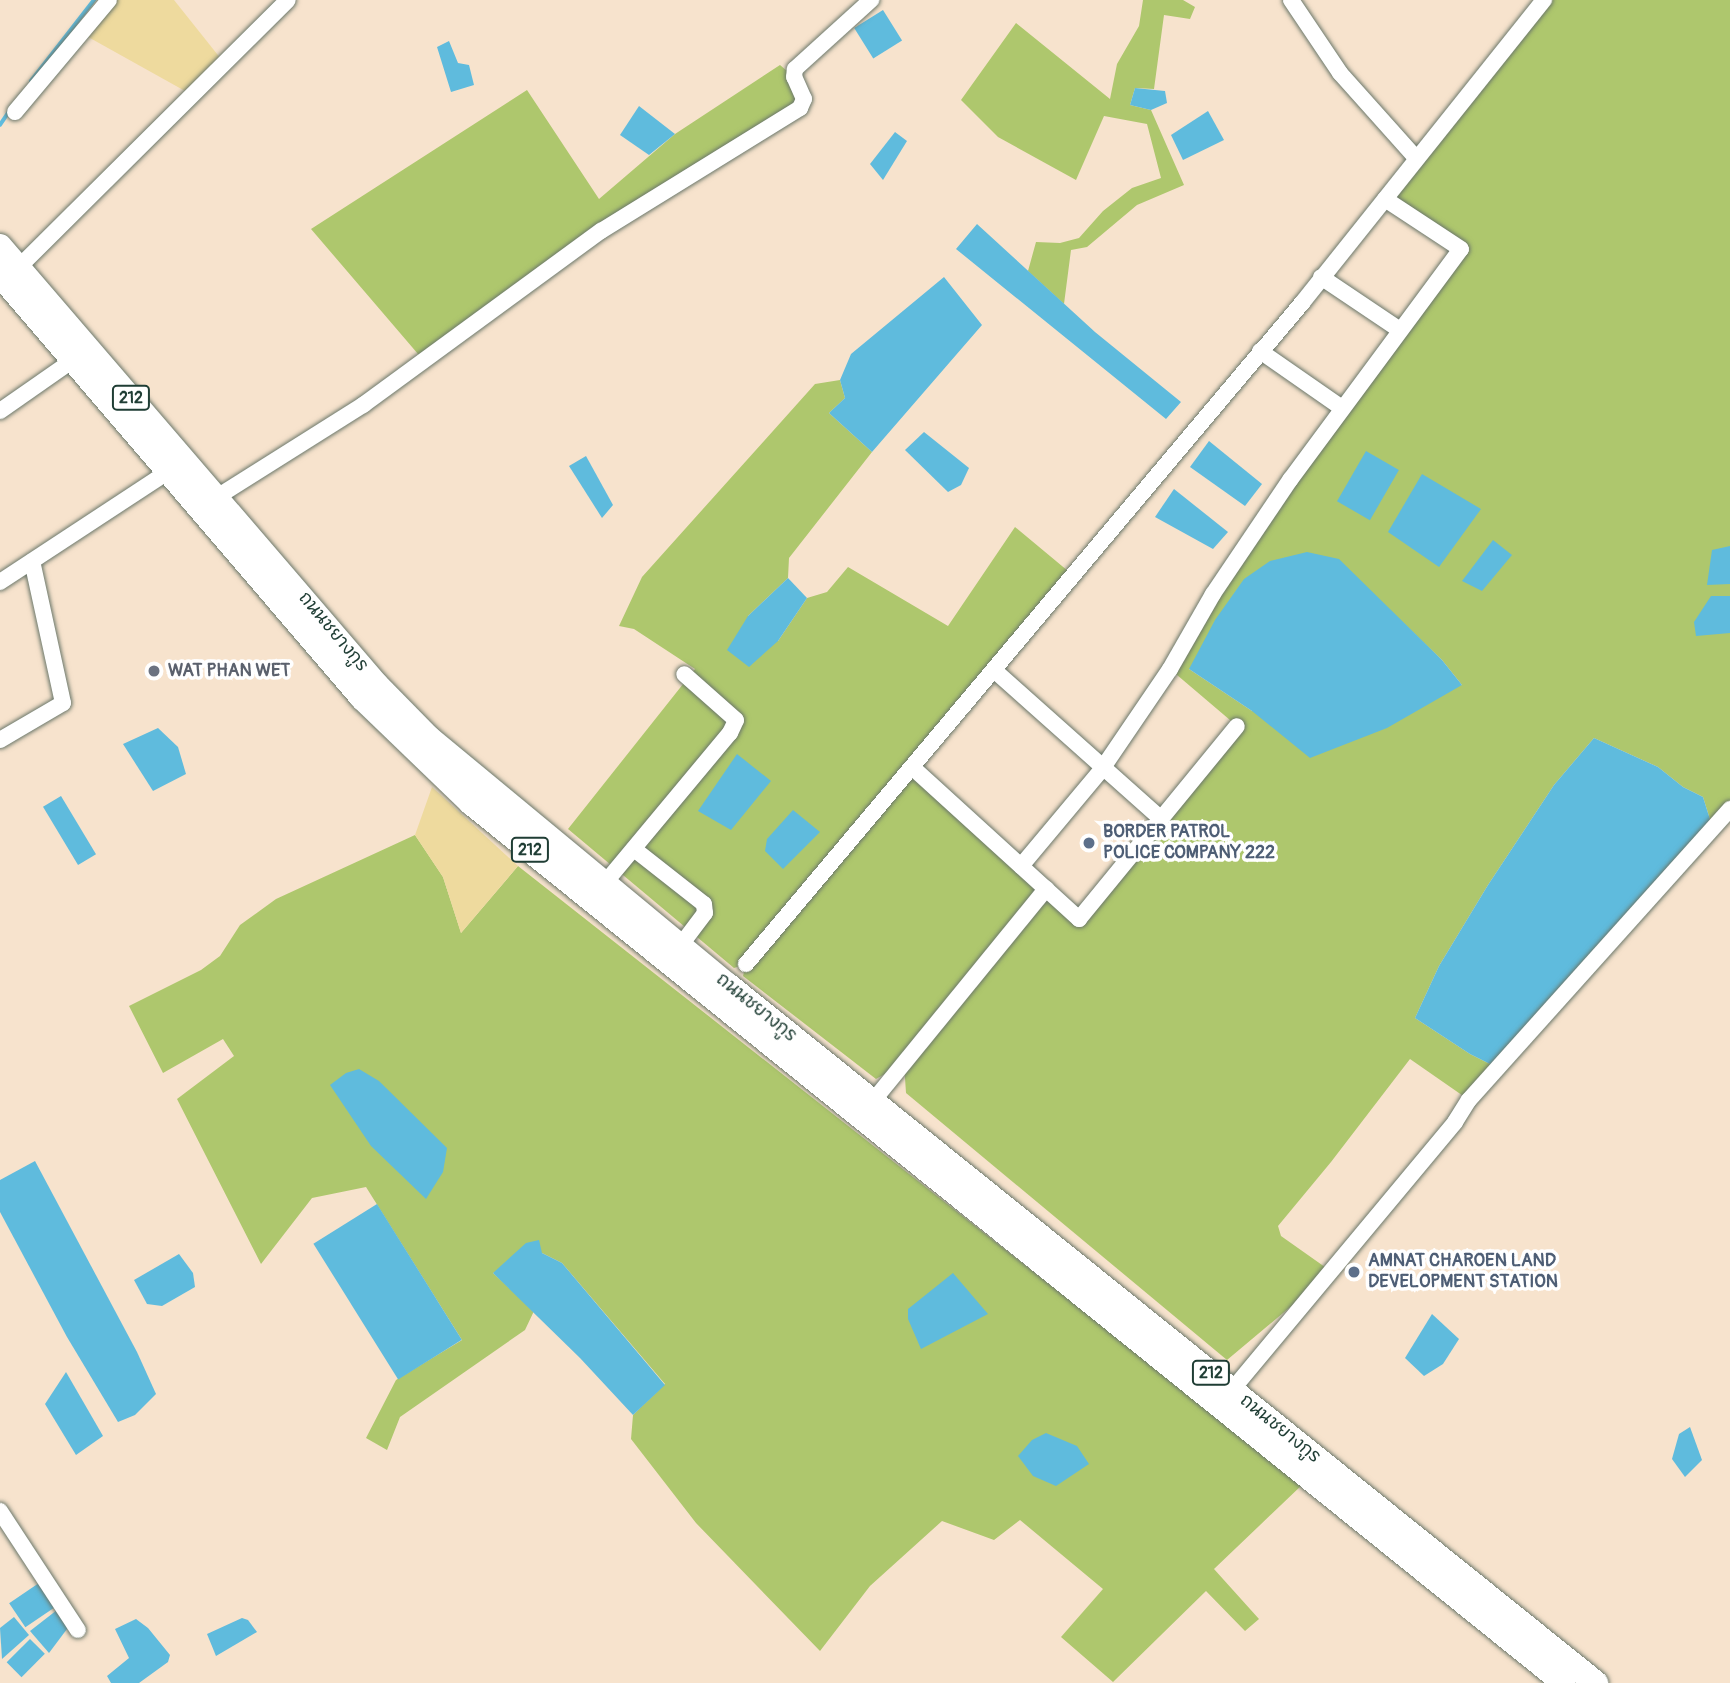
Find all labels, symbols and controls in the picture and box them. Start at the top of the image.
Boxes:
road number: 212 [112,386,150,410]
street label: ถนนชยางกูร [293,588,373,676]
place label: WAT PHAN WET [168,660,290,682]
marker: WAT PHAN WET [146,663,162,679]
place label: BORDER PATROL POLICE COMPANY 222 [1103,822,1275,864]
marker: BORDER PATROL POLICE COMPANY 222 [1081,835,1097,851]
road number: 212 [511,838,549,862]
street label: ถนนชยางกูร [711,969,801,1047]
place label: AMNAT CHAROEN LAND DEVELOPMENT STATION [1368,1251,1558,1294]
marker: AMNAT CHAROEN LAND DEVELOPMENT STATION [1346,1264,1362,1280]
road number: 212 [1192,1360,1230,1386]
street label: ถนนชยางกูร [1235,1390,1325,1468]

